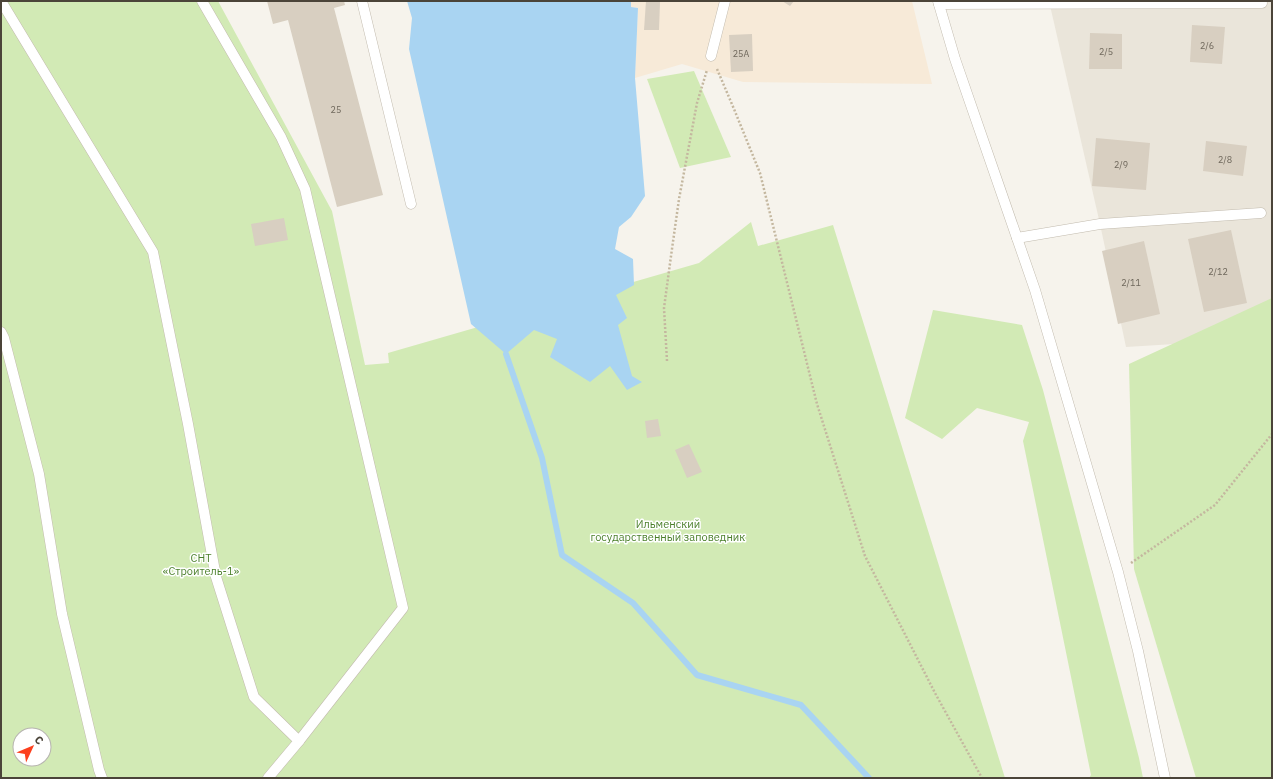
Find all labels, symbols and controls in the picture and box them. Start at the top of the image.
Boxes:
house number: 2/6 [1200,40,1214,51]
house number: 2/5 [1099,46,1113,57]
house number: 25А [733,48,750,59]
house number: 25 [331,104,341,115]
house number: 2/8 [1218,154,1232,165]
house number: 2/9 [1114,159,1128,170]
house number: 2/12 [1208,266,1228,277]
house number: 2/11 [1121,277,1141,288]
park label: Ильменский государственный заповедник [591,517,745,544]
park label: СНТ «Строитель-1» [163,551,240,578]
north arrow [12,727,52,767]
text: С [32,733,47,747]

